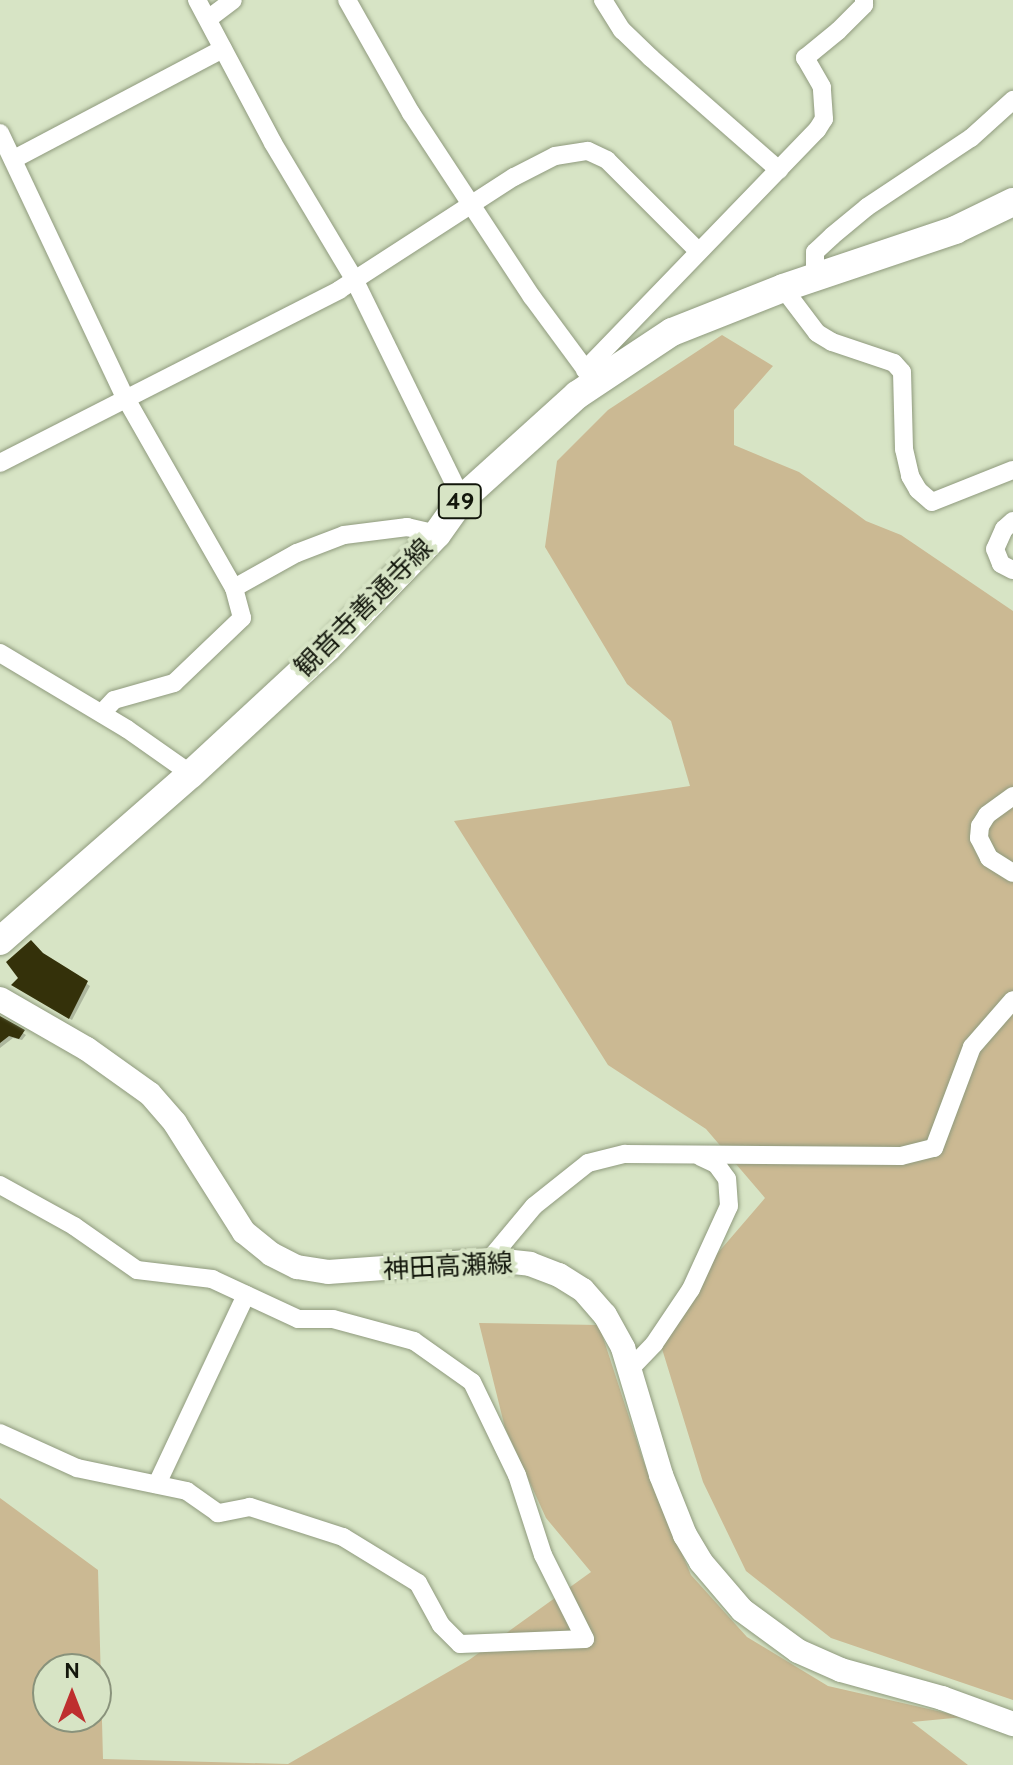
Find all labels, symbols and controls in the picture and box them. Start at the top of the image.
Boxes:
road number: 49 [436,481,484,521]
street label: 観音寺善通寺線 [289,533,439,683]
street label: 神田高瀬線 [382,1248,514,1286]
north arrow [32,1653,112,1733]
text: N [64,1657,80,1684]

